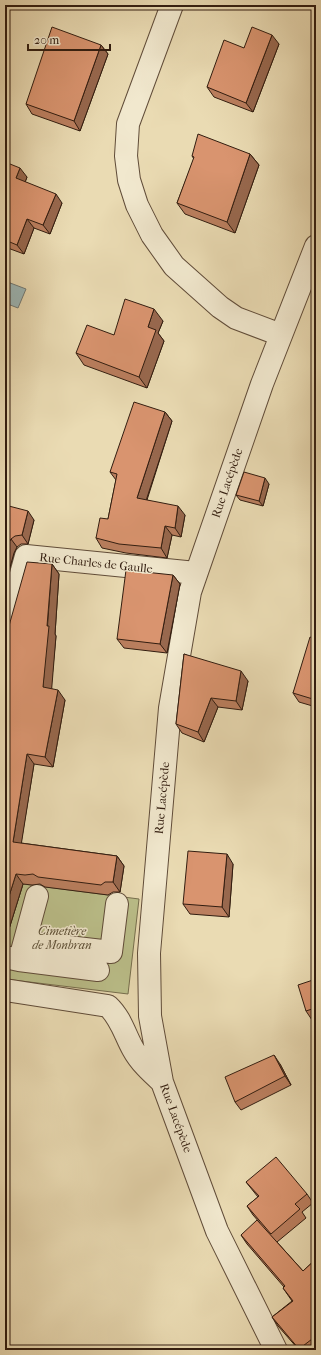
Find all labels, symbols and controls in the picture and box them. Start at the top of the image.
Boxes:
scale bar [28,26,110,52]
text: 20 m [34,33,59,47]
street label: Rue Lacépède [209,446,245,520]
street label: Rue Charles de Gaulle [39,550,153,576]
street label: Rue Lacépède [152,761,172,835]
park label: Cimetière de Monbran [32,924,92,952]
street label: Rue Lacépède [157,1081,195,1155]

